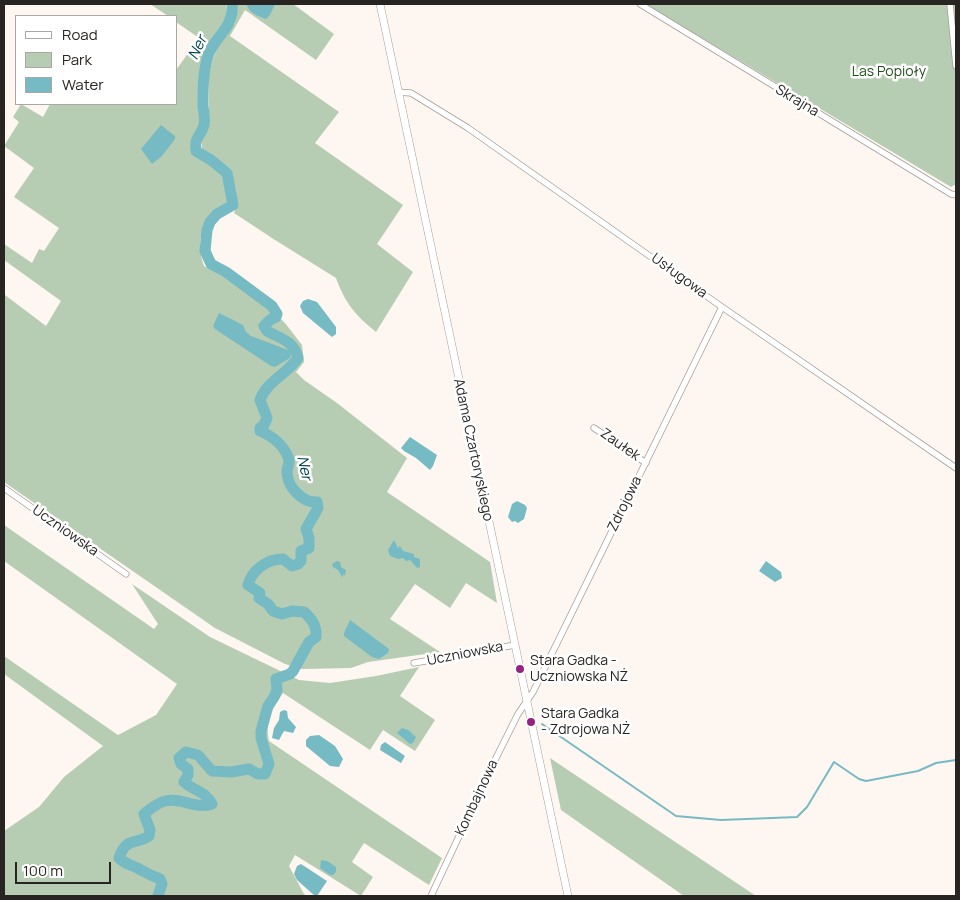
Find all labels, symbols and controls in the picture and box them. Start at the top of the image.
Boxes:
legend [15,15,178,105]
text: Road [62,24,98,45]
water label: Ner [185,33,211,63]
text: Park [62,49,92,70]
park label: Las Popioły [852,64,926,80]
text: Water [62,74,104,95]
street label: Skrajna [772,82,822,120]
street label: Usługowa [648,250,710,302]
street label: Adama Czartoryskiego [450,377,496,523]
street label: Zaułek [597,425,643,465]
water label: Ner [293,454,315,482]
street label: Zdrojowa [604,473,646,535]
street label: Uczniowska [29,502,101,560]
street label: Uczniowska [426,638,504,670]
place label: Stara Gadka - Uczniowska NŻ [530,653,628,686]
marker: Stara Gadka - Uczniowska NŻ [514,663,526,675]
place label: Stara Gadka - Zdrojowa NŻ [541,706,630,739]
marker: Stara Gadka - Zdrojowa NŻ [525,716,537,728]
street label: Kombajnowa [452,757,502,839]
scale bar [18,852,114,884]
text: 100 m [23,860,63,881]

